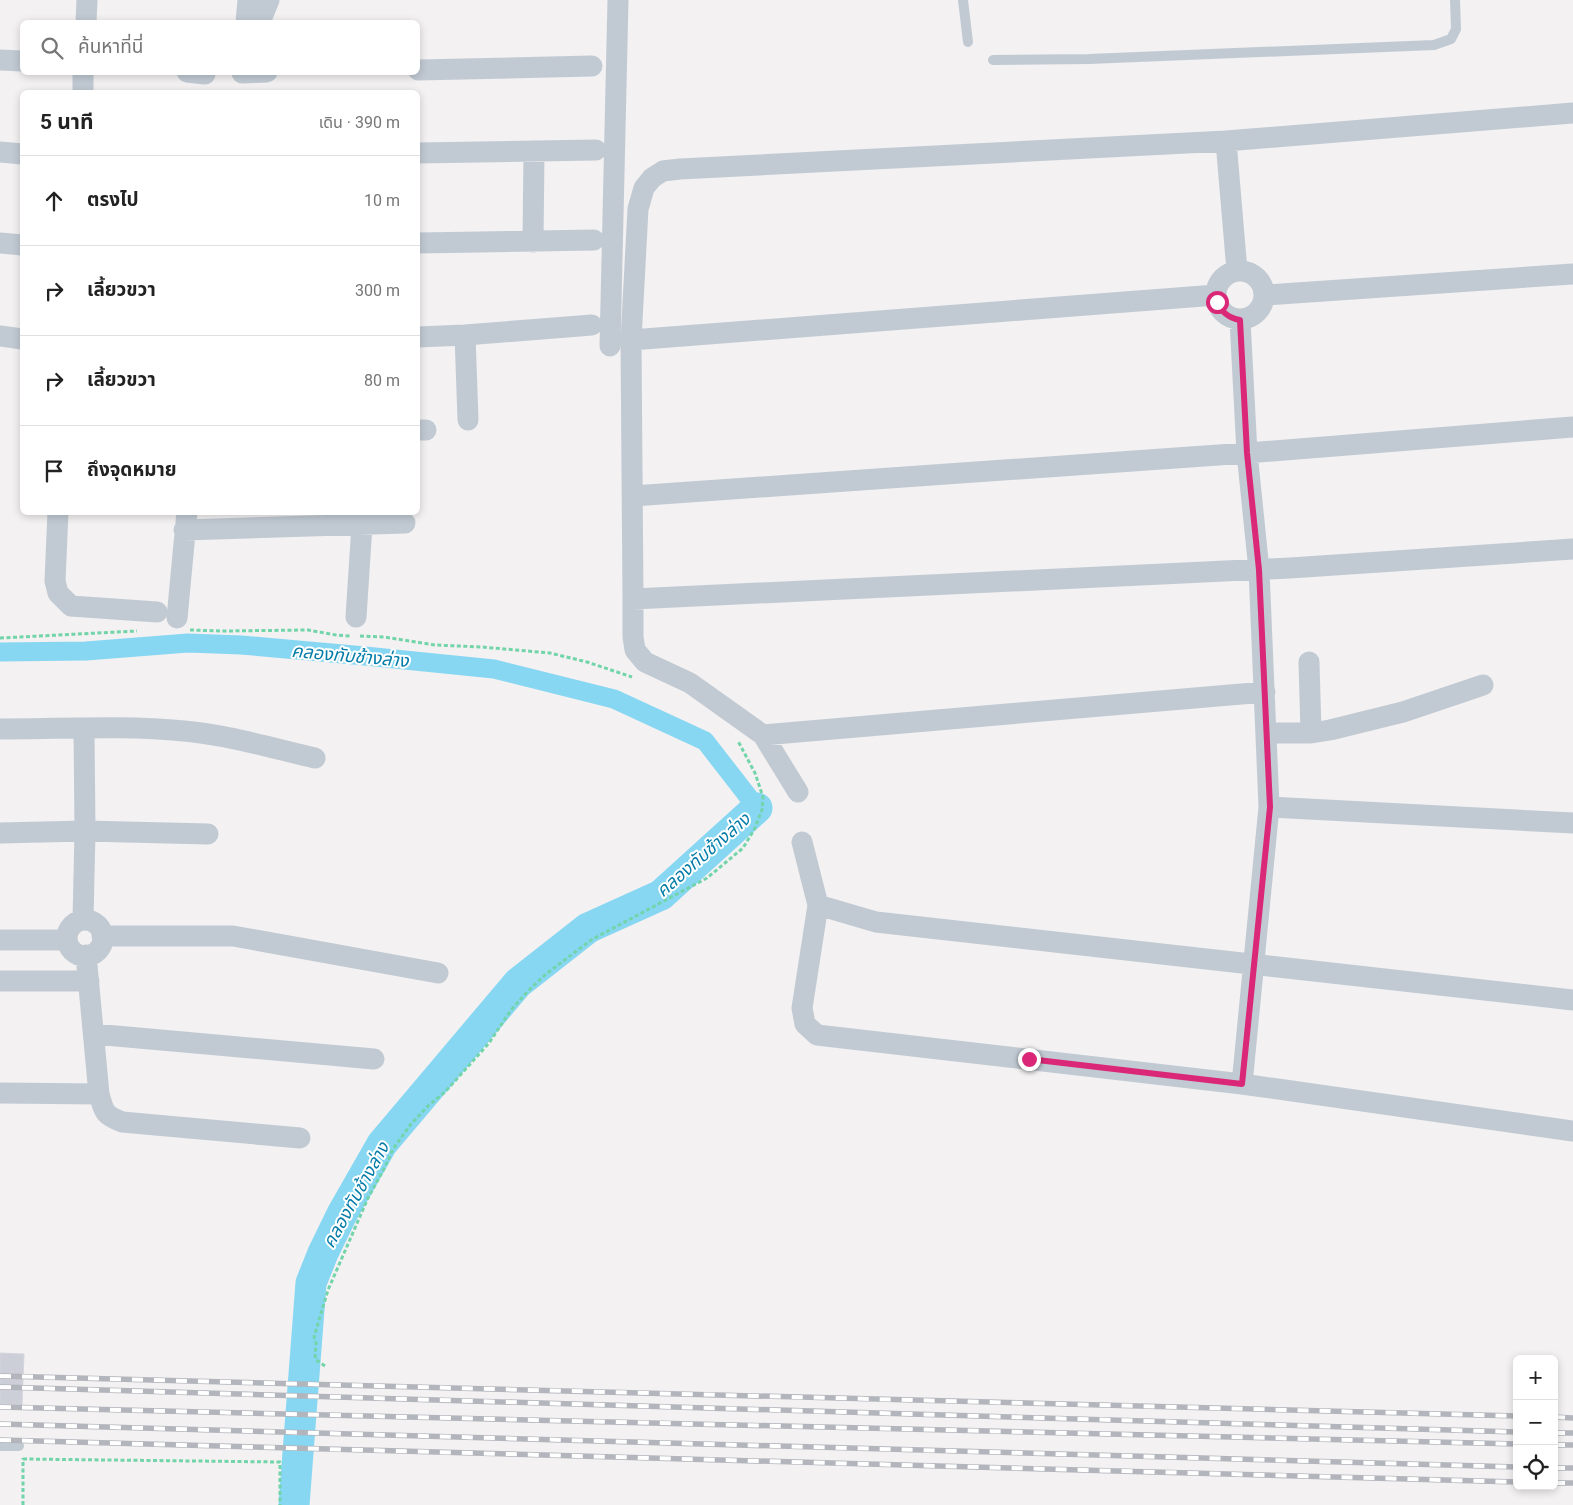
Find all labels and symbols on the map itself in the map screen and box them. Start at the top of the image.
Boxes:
route start [1206,291,1229,314]
water label: คลองทับช้างล่าง [291,640,411,671]
water label: คลองทับช้างล่าง [652,807,755,901]
route end [1018,1048,1041,1071]
water label: คลองทับช้างล่าง [318,1137,394,1251]

